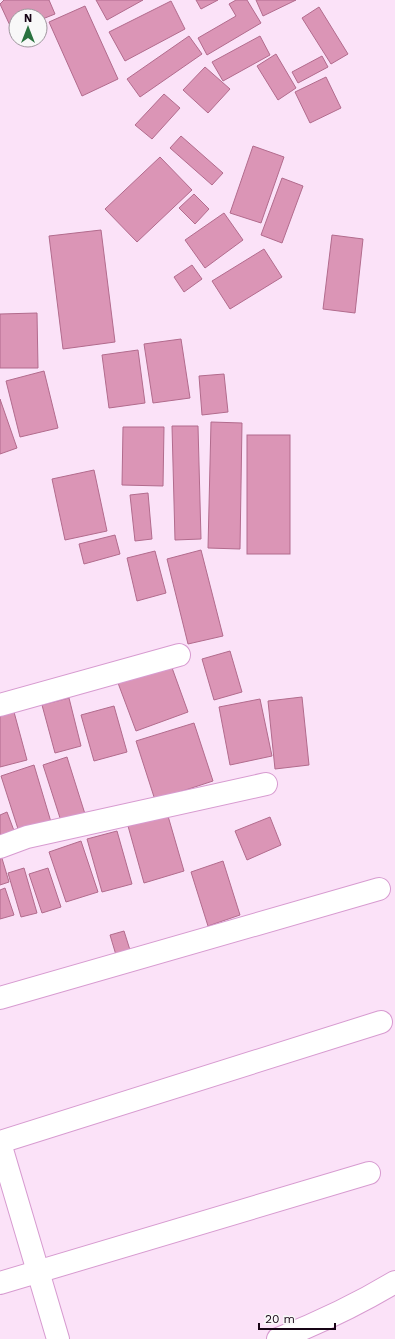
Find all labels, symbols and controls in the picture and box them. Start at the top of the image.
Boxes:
north arrow [8,8,48,48]
text: N [24,12,32,25]
scale bar [259,1305,335,1331]
text: 20 m [265,1312,295,1326]

